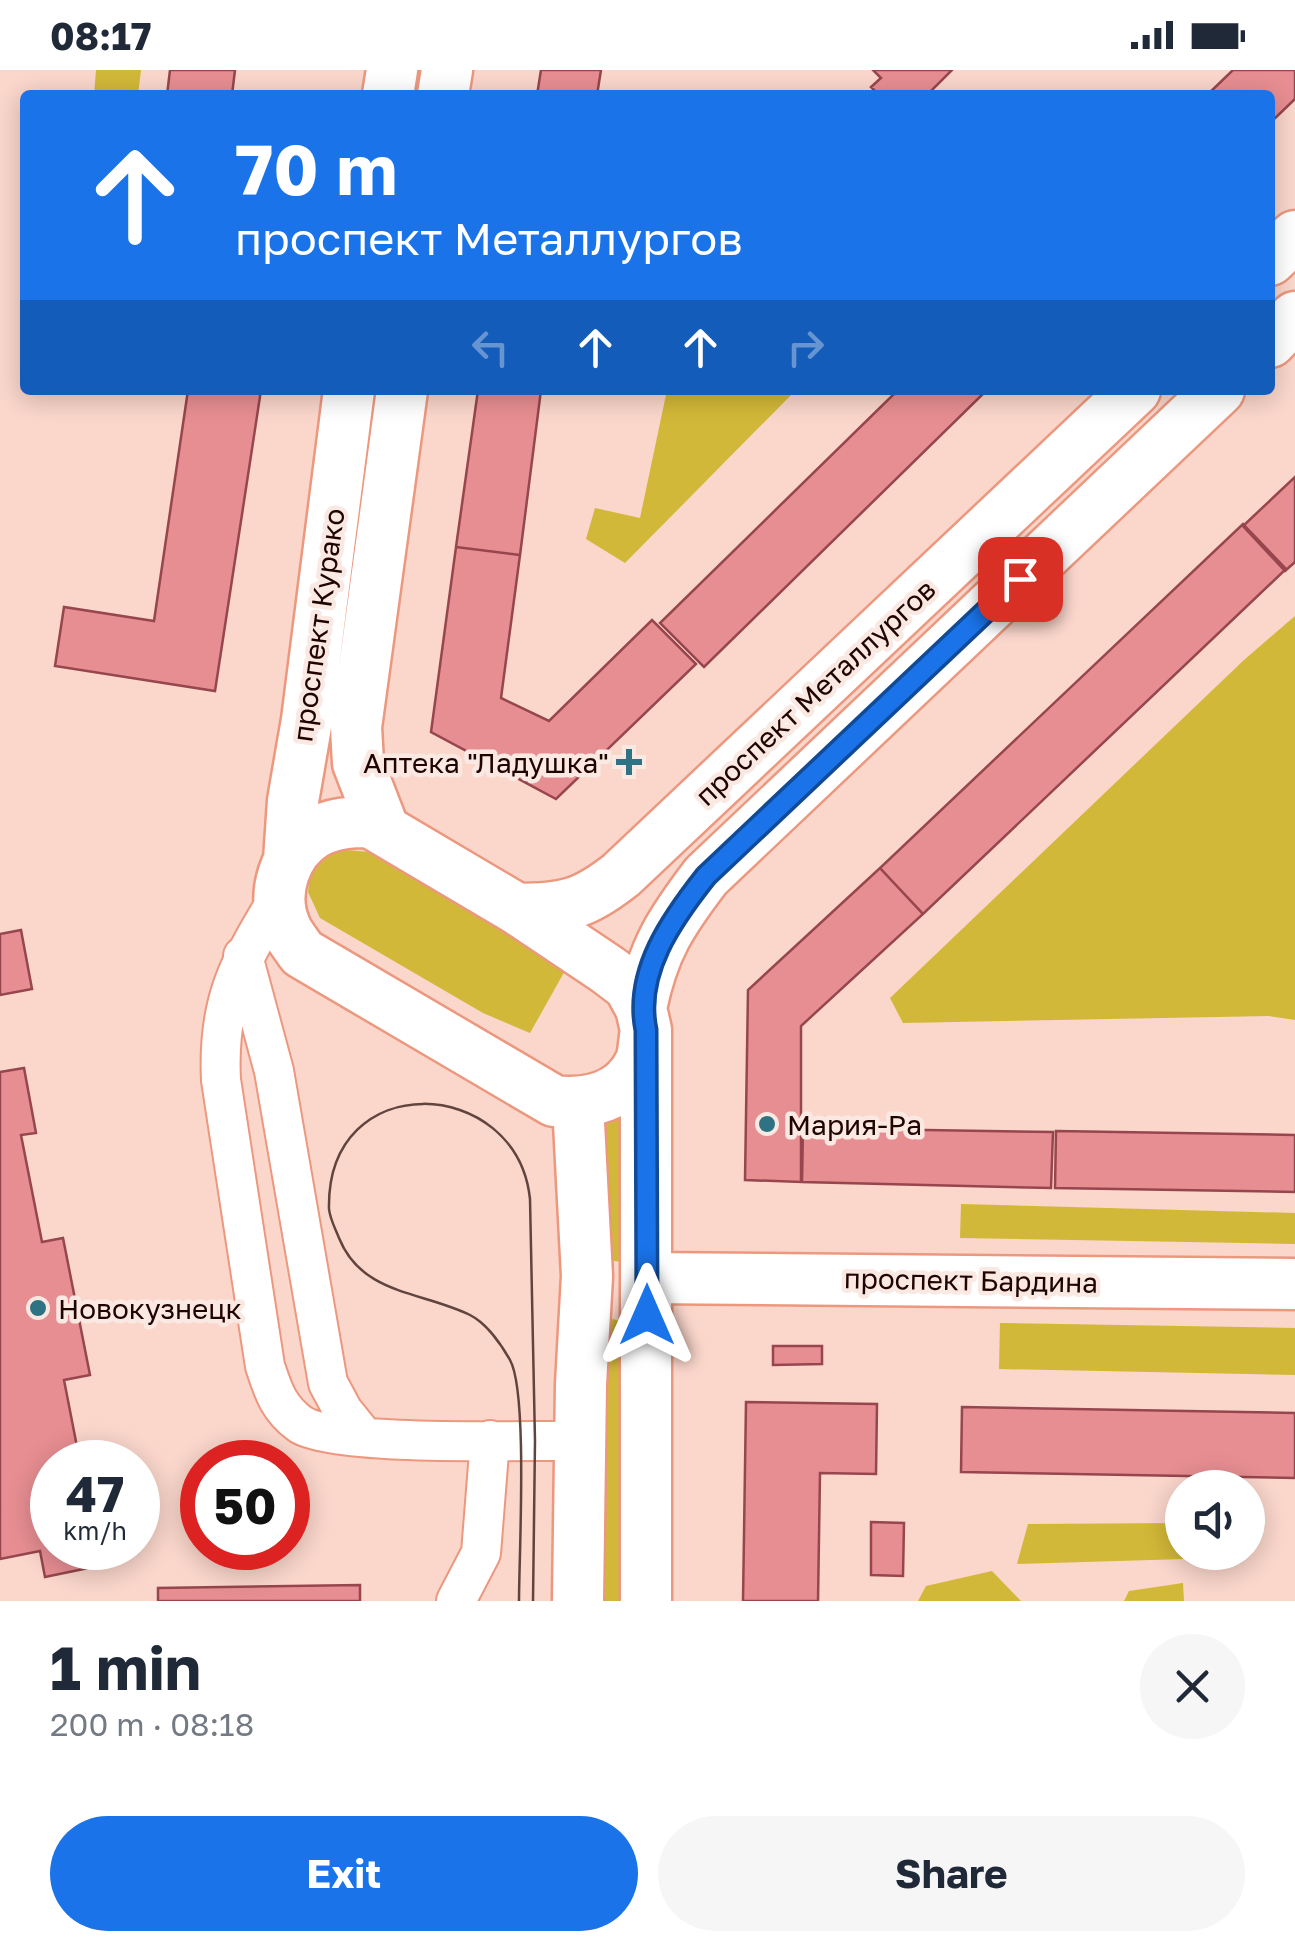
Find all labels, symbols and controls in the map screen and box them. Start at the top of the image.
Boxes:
text: 08:17 [50,13,151,58]
text: 70 m [235,126,397,210]
icon: ahead [70,130,200,260]
text: проспект Металлургов [235,211,743,265]
icon: left [463,320,518,375]
icon: ahead [568,320,623,375]
icon: ahead [673,320,728,375]
icon: right [778,320,833,375]
street label: проспект Курако [285,506,351,744]
pin [978,537,1063,622]
icon: arrive [993,552,1048,607]
street label: проспект Металлургов [688,572,942,812]
place label: Аптека "Ладушка" [363,746,609,779]
marker: Аптека "Ладушка" [618,751,640,773]
place label: Мария-Ра [787,1108,922,1141]
marker: Мария-Ра [756,1113,778,1135]
street label: проспект Бардина [844,1261,1098,1299]
position arrow [595,1263,699,1367]
place label: Новокузнецк [58,1292,242,1325]
marker: Новокузнецк [27,1297,49,1319]
speed limit sign: 50 [180,1440,310,1570]
text: 47 [66,1463,124,1523]
map controls [1165,1470,1265,1570]
button: sound [1165,1470,1265,1570]
text: km/h [63,1515,127,1546]
text: 1 min [50,1631,201,1703]
button: close [1140,1634,1245,1739]
text: 200 m · 08:18 [50,1705,254,1743]
button: Exit [50,1816,638,1931]
button: Share [658,1816,1245,1931]

